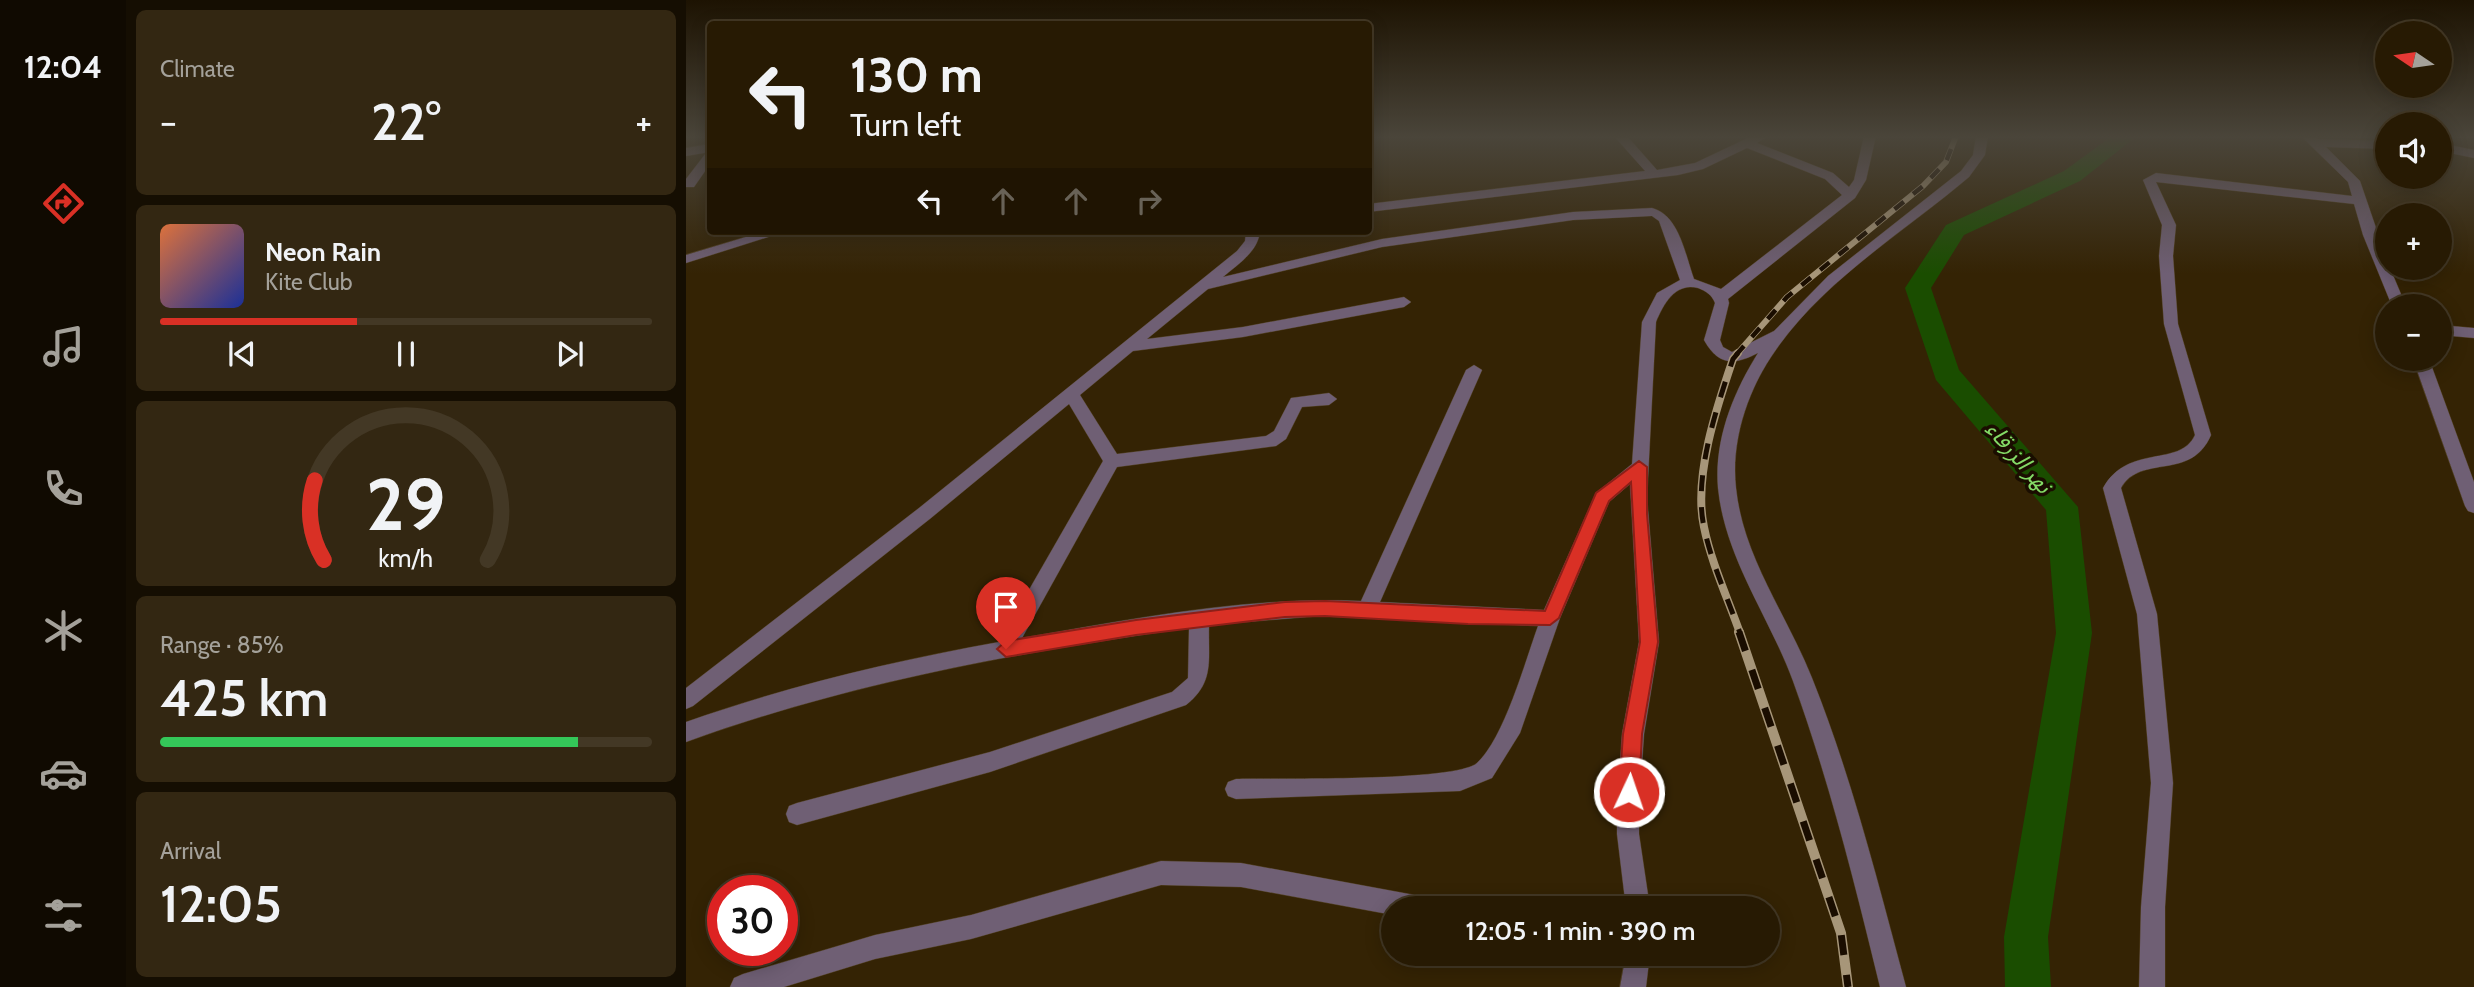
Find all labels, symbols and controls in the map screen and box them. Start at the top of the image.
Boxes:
north arrow [2375,21,2452,98]
map controls [2375,21,2452,371]
text: 130 m [850,45,983,104]
text: 12:04 [24,47,102,86]
icon: left [735,49,826,140]
text: Climate [160,55,235,83]
text: 22° [371,90,441,153]
text: − [160,98,177,145]
text: + [635,98,652,145]
text: Turn left [850,105,961,144]
button: sound [2375,112,2452,189]
icon: directions [39,179,88,228]
icon: left [911,182,949,220]
icon: ahead [984,182,1022,220]
icon: ahead [1057,182,1095,220]
icon: right [1130,182,1168,220]
button: + [2375,203,2452,280]
text: Neon Rain [265,236,381,268]
text: Kite Club [265,268,352,296]
button: − [2375,294,2452,371]
icon: music [39,322,88,371]
icon: previous [223,335,261,373]
icon: pause [387,335,425,373]
icon: next [551,335,589,373]
water label: نهر الزرقاء [1980,415,2059,500]
text: 29 [366,460,446,548]
icon: phone [39,464,88,513]
text: km/h [379,542,433,572]
pin [976,577,1036,649]
icon: arrive [987,588,1025,626]
icon: climate [39,606,88,655]
text: Range · 85% [160,631,284,659]
text: 425 km [160,666,328,729]
icon: car [39,749,88,798]
position arrow [1592,755,1666,829]
text: Arrival [160,837,221,865]
text: 12:05 [160,872,282,935]
speed limit sign: 30 [707,875,798,966]
icon: filters [39,891,88,940]
text: 12:05 · 1 min · 390 m [1466,915,1695,947]

